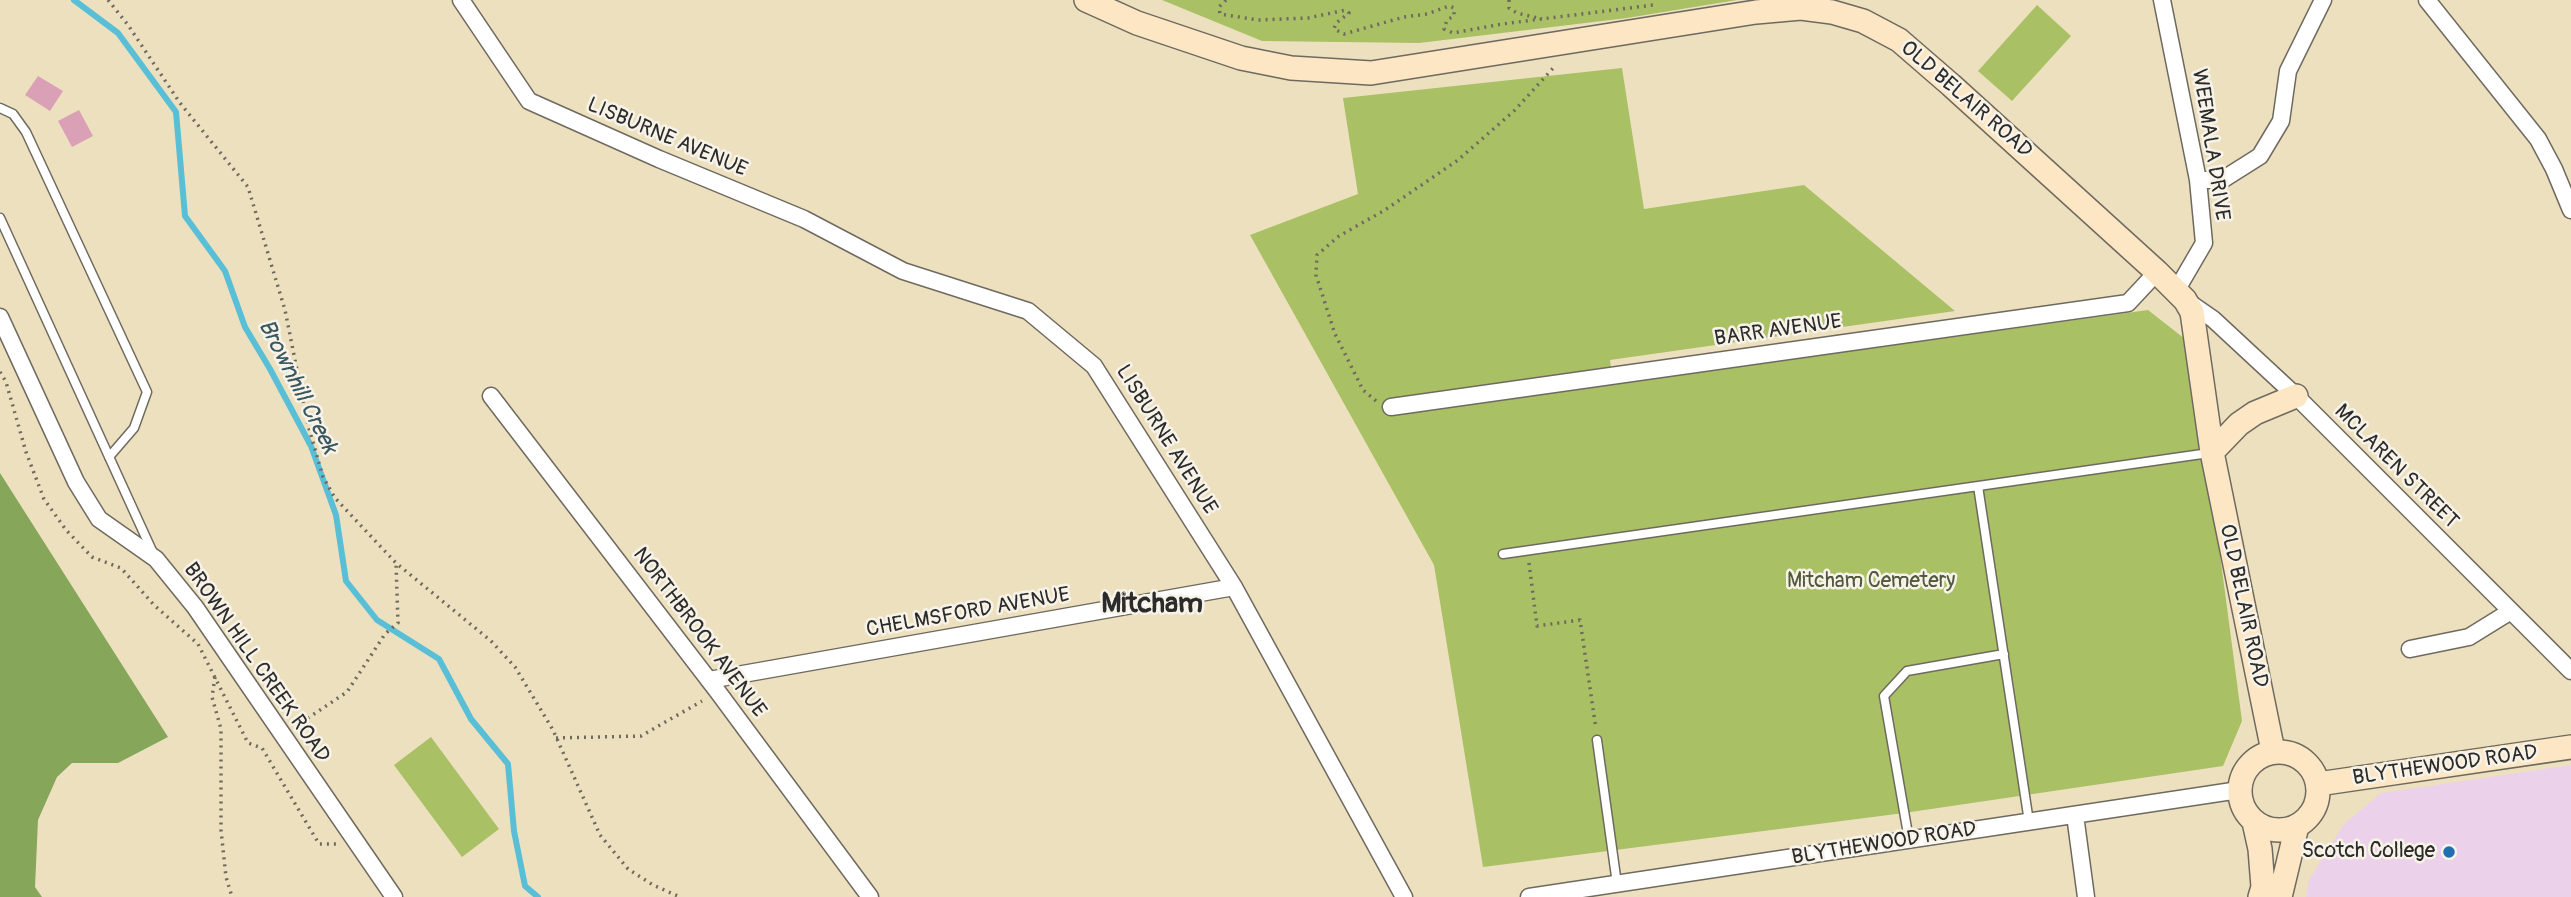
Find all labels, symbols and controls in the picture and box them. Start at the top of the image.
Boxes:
street label: OLD BELAIR ROAD [1895,36,2037,164]
street label: WEEMALA DRIVE [2186,67,2234,223]
street label: LISBURNE AVENUE [583,93,751,183]
street label: BARR AVENUE [1713,310,1843,352]
water label: Brownhill Creek [251,315,343,459]
street label: LISBURNE AVENUE [1110,361,1222,519]
street label: MCLAREN STREET [2329,400,2463,534]
street label: OLD BELAIR ROAD [2213,522,2273,690]
street label: NORTHBROOK AVENUE [627,543,771,723]
street label: BROWN HILL CREEK ROAD [177,558,335,768]
park label: Mitcham Cemetery [1787,569,1955,595]
street label: CHELMSFORD AVENUE [864,583,1072,643]
district label: Mitcham [1101,588,1203,622]
street label: BLYTHEWOOD ROAD [2351,741,2539,791]
street label: BLYTHEWOOD ROAD [1790,817,1978,871]
place label: Scotch College [2302,839,2435,865]
marker: Scotch College [2441,844,2457,860]

